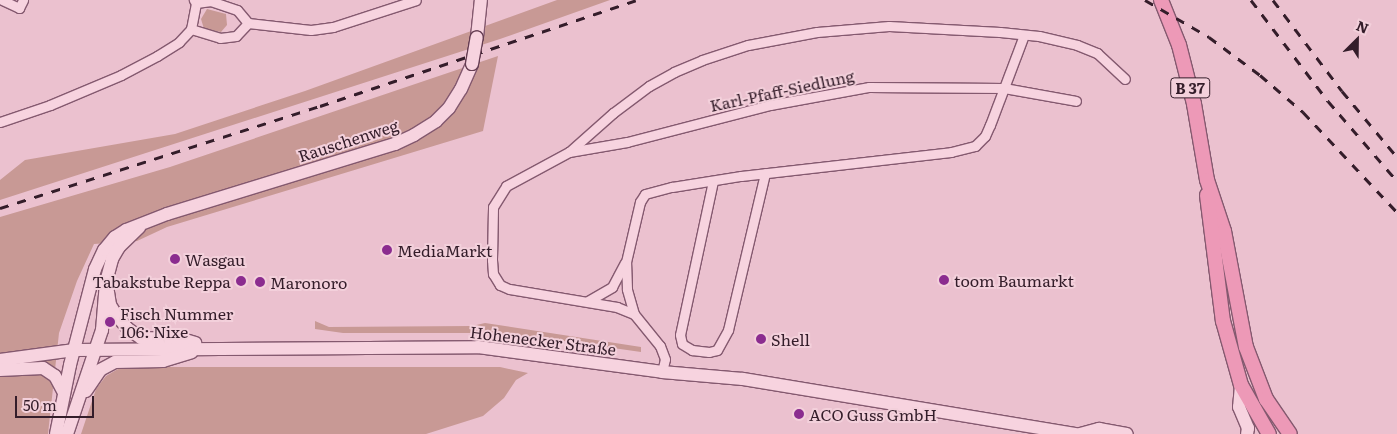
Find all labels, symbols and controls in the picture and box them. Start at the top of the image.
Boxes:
north arrow [1332,15,1382,65]
text: N [1354,15,1372,38]
street label: Karl-Pfaff-Siedlung [708,65,856,115]
road number: B 37 [1170,76,1210,100]
street label: Rauschenweg [295,115,401,165]
place label: MediaMarkt [397,240,492,260]
marker: MediaMarkt [381,244,393,256]
place label: Wasgau [185,249,245,269]
marker: Wasgau [169,253,181,265]
place label: toom Baumarkt [954,270,1074,290]
place label: Tabakstube Reppa [92,271,231,291]
place label: Maronoro [270,272,347,292]
marker: toom Baumarkt [938,274,950,286]
marker: Tabakstube Reppa [235,275,247,287]
marker: Maronoro [254,276,266,288]
place label: Fisch Nummer 106: Nixe [120,303,233,341]
marker: Fisch Nummer 106: Nixe [104,316,116,328]
street label: Hohenecker Straße [469,322,617,358]
place label: Shell [771,329,810,349]
marker: Shell [755,333,767,345]
scale bar [18,386,96,418]
text: 50 m [23,393,57,416]
place label: ACO Guss GmbH [809,404,937,424]
marker: ACO Guss GmbH [793,408,805,420]

